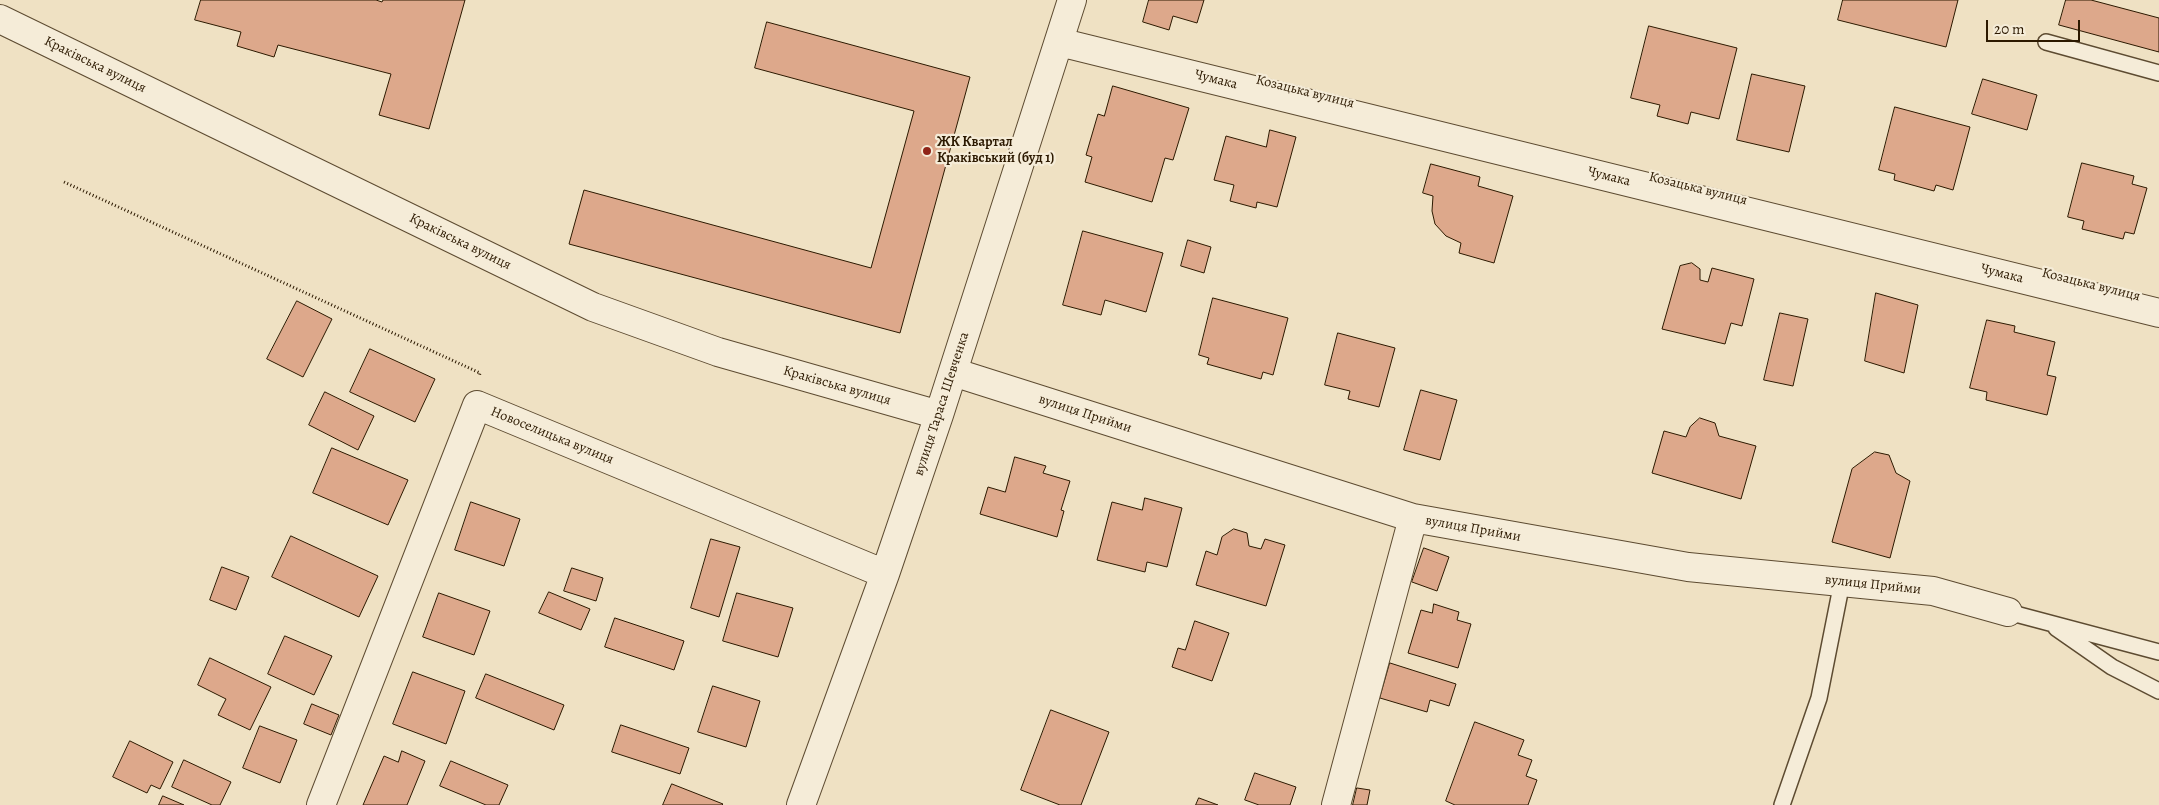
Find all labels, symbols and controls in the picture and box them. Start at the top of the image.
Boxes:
scale bar [1989,10,2083,42]
text: 20 m [1994,19,2025,39]
street label: Краківська вулиця [41,33,149,97]
street label: Чумака [1193,67,1239,93]
street label: Козацька вулиця [1254,72,1356,112]
place label: ЖК Квартал Краківський (буд 1) [937,135,1054,168]
marker: ЖК Квартал Краківський (буд 1) [921,145,933,157]
street label: Чумака [1586,164,1632,190]
street label: Козацька вулиця [1647,169,1749,209]
street label: Краківська вулиця [406,210,514,274]
street label: Чумака [1979,261,2025,287]
street label: Козацька вулиця [2040,265,2142,305]
street label: вулиця Тараса Шевченка [911,330,973,478]
street label: Краківська вулиця [781,363,893,409]
street label: вулиця Прийми [1036,391,1134,437]
street label: Новоселицька вулиця [488,404,616,468]
street label: вулиця Прийми [1424,512,1522,546]
street label: вулиця Прийми [1824,572,1922,598]

